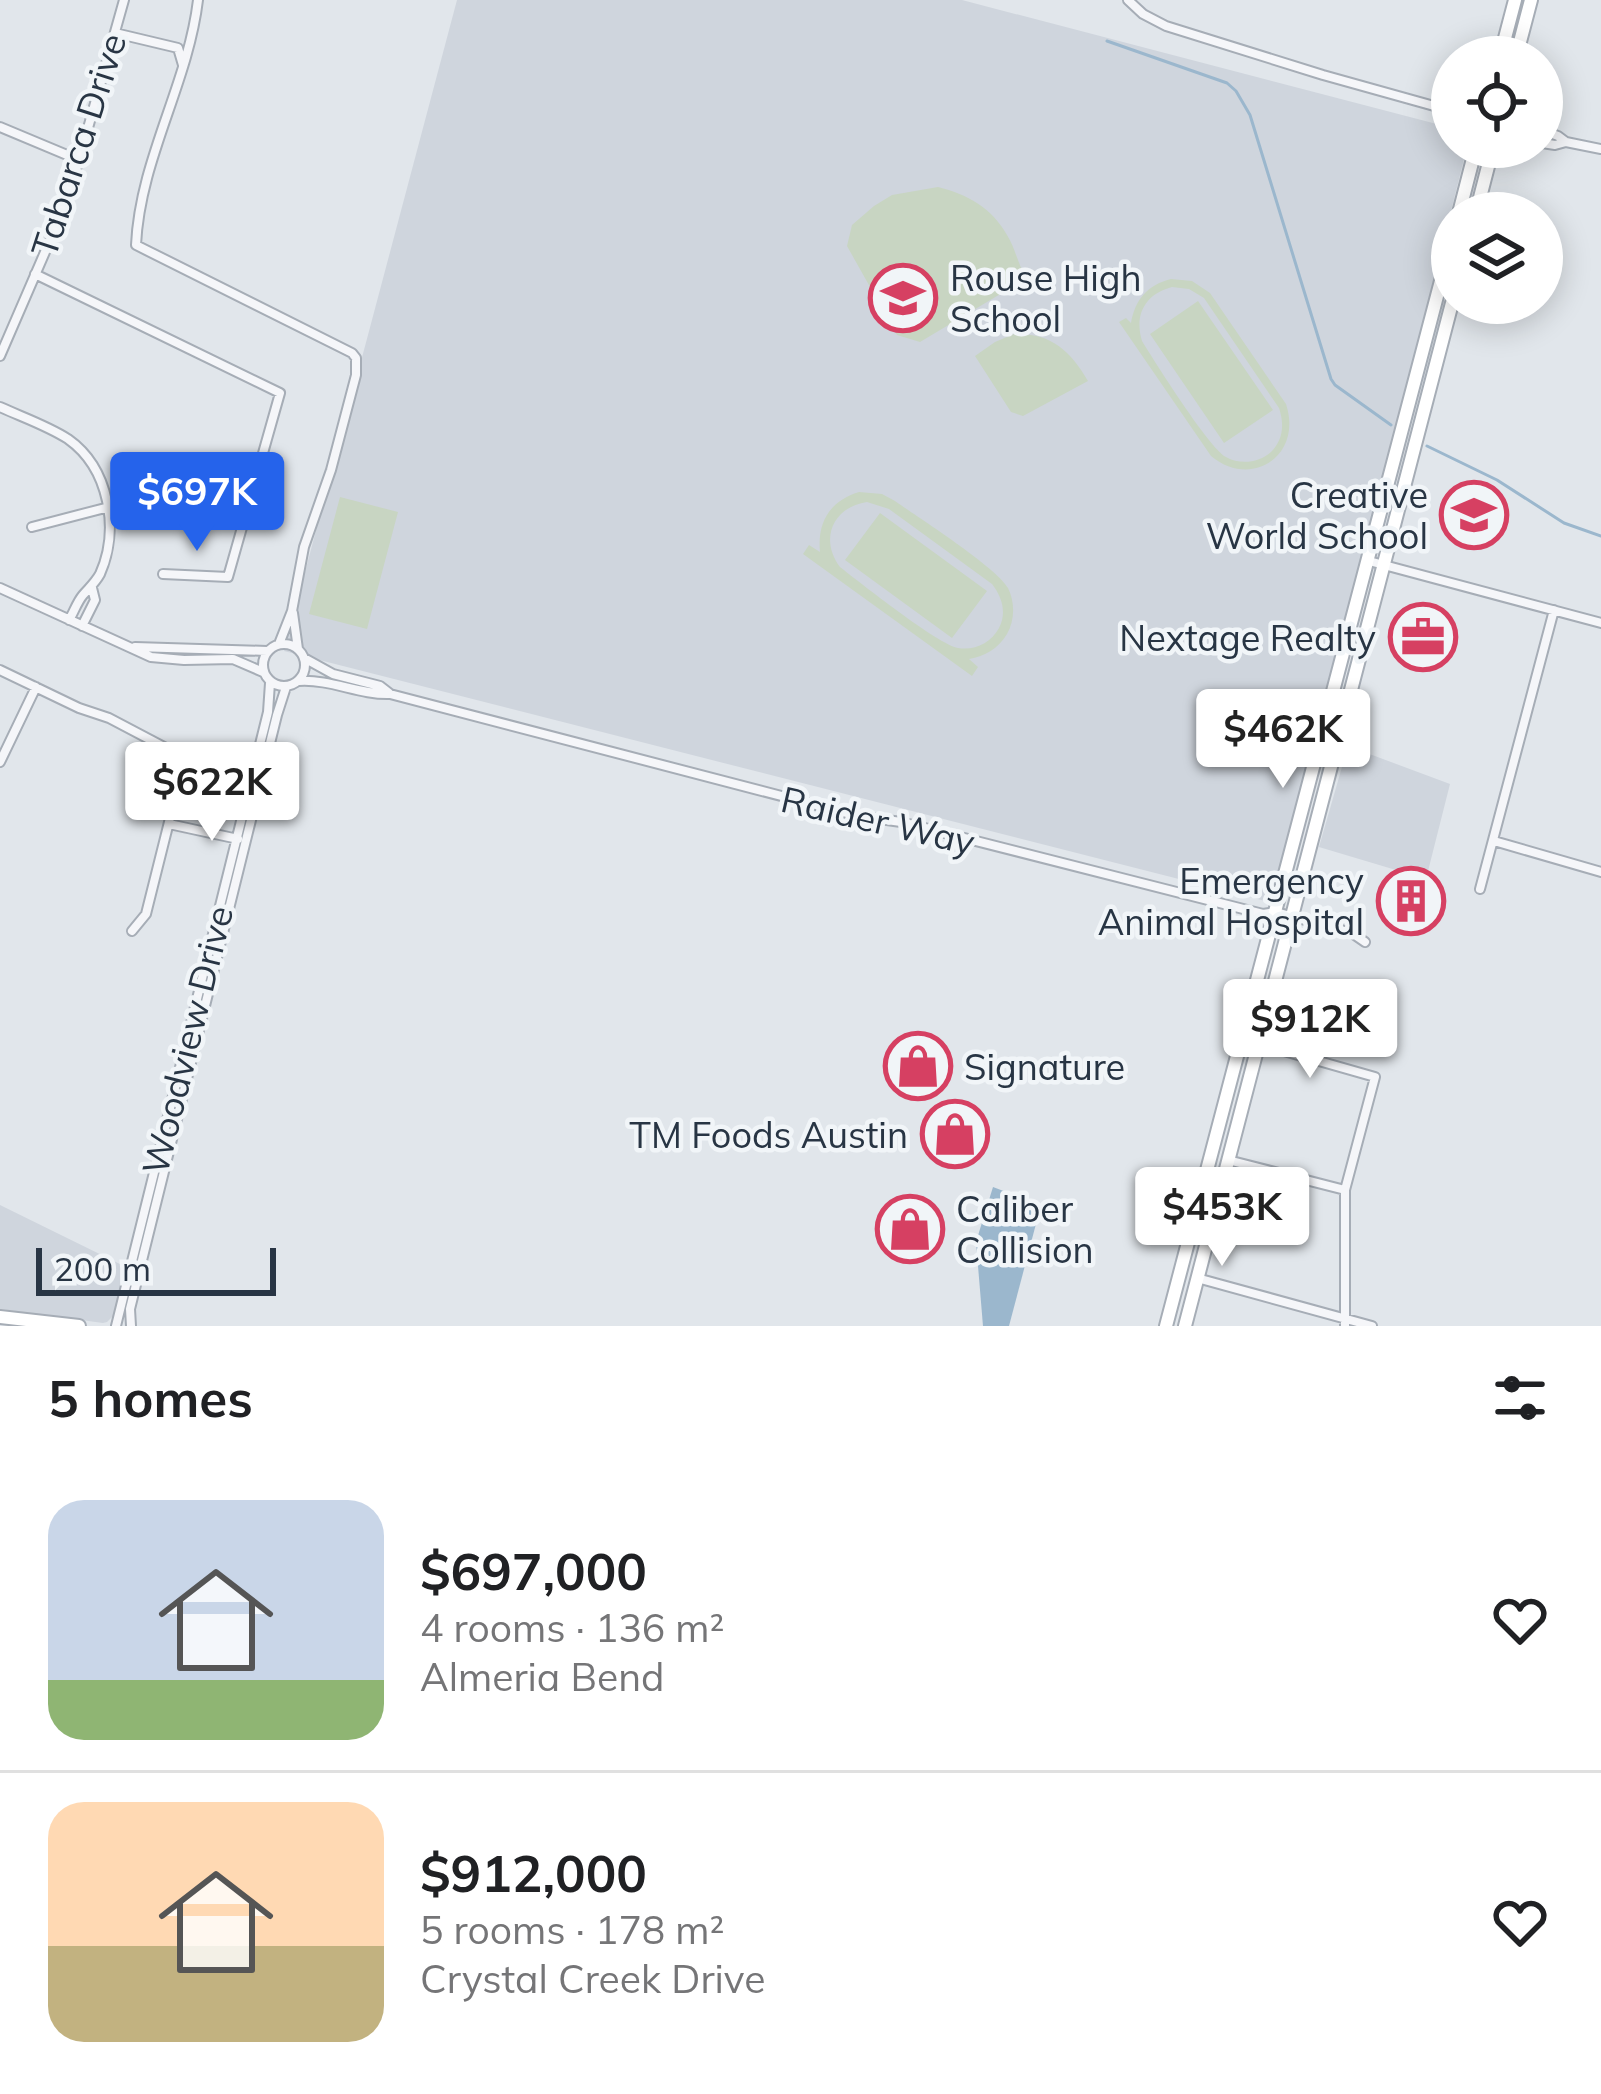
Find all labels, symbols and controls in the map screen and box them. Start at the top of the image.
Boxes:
street label: Tabarca Drive [21,28,135,262]
map controls [1431,36,1563,324]
button: locate [1431,36,1563,168]
button: layers [1431,192,1563,324]
place label: Rouse High School [950,255,1142,341]
school or university icon: Rouse High School [868,263,938,333]
pin: $697K [113,452,281,554]
text: $697K [137,466,257,515]
place label: Creative World School [1206,472,1428,558]
school or university icon: Creative World School [1439,480,1509,550]
office icon: Nextage Realty [1388,602,1458,672]
place label: Nextage Realty [1119,615,1376,660]
pin: $462K [1199,689,1367,791]
text: $462K [1223,703,1343,752]
pin: $622K [128,742,296,844]
text: $622K [152,756,272,805]
street label: Raider Way [777,776,979,864]
place label: Emergency Animal Hospital [1098,858,1364,944]
building icon: Emergency Animal Hospital [1376,866,1446,936]
street label: Woodview Drive [132,901,242,1179]
pin: $912K [1226,979,1394,1081]
text: $912K [1250,993,1370,1042]
shop icon: Signature [883,1031,953,1101]
place label: Signature [964,1044,1125,1089]
shop icon: TM Foods Austin [920,1099,990,1169]
place label: TM Foods Austin [629,1112,908,1157]
pin: $453K [1138,1167,1306,1269]
text: $453K [1162,1181,1282,1230]
place label: Caliber Collision [956,1186,1094,1272]
shop icon: Caliber Collision [875,1194,945,1264]
scale bar [36,1242,276,1295]
text: 200 m [54,1248,151,1289]
icon: filters [1487,1365,1553,1431]
text: 5 homes [48,1366,253,1430]
text: $697,000 [420,1539,647,1603]
icon: home [144,1548,288,1692]
icon: heart [1487,1587,1553,1653]
text: 4 rooms · 136 m² [420,1603,724,1652]
text: Almeria Bend [420,1652,664,1701]
text: $912,000 [420,1841,647,1905]
icon: home [144,1850,288,1994]
icon: heart [1487,1889,1553,1955]
text: 5 rooms · 178 m² [420,1905,724,1954]
text: Crystal Creek Drive [420,1954,765,2003]

